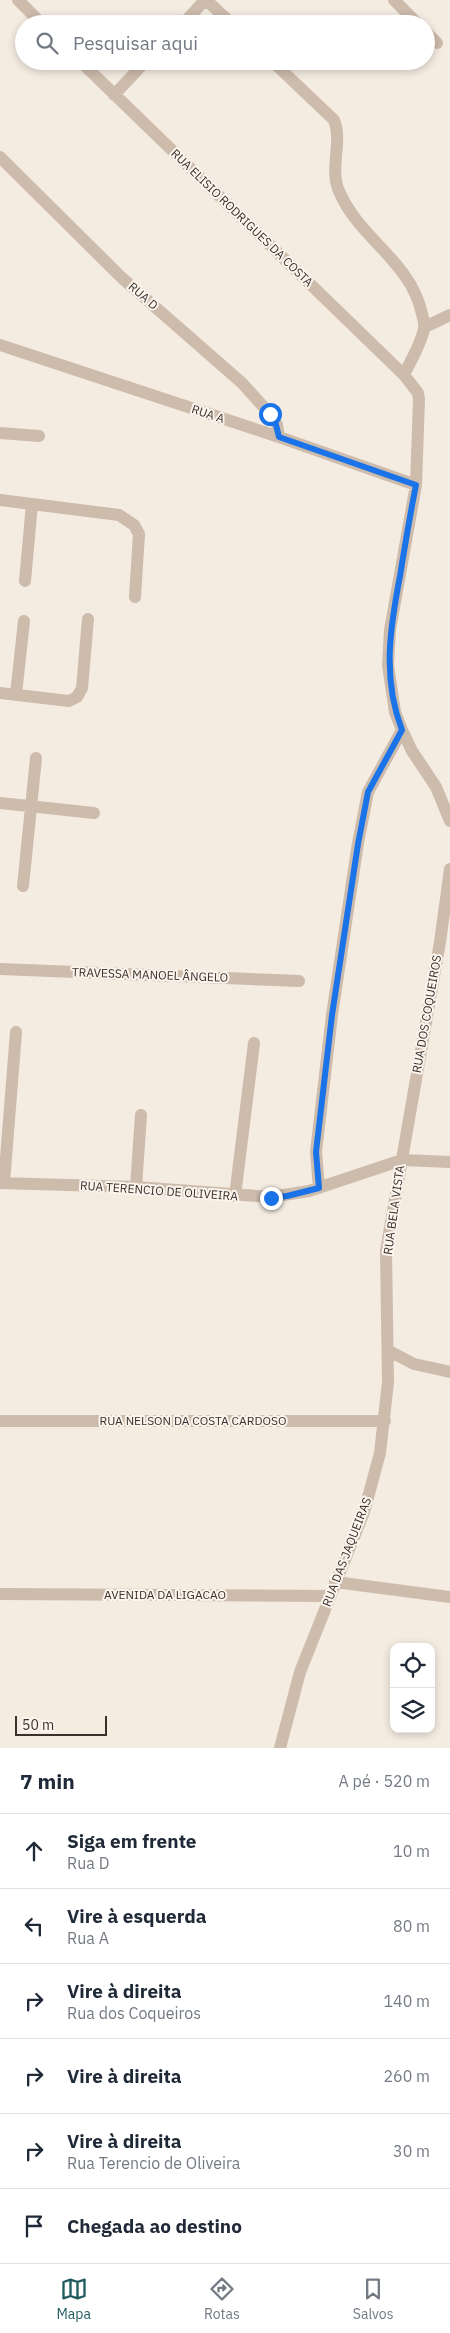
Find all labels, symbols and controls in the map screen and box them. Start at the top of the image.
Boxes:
search box [15,15,435,70]
icon: search [33,29,61,57]
text: Pesquisar aqui [73,31,198,55]
street label: RUA ELISIO RODRIGUES DA COSTA [168,146,317,290]
street label: RUA D [126,279,161,312]
street label: RUA A [190,401,227,426]
route start [259,403,282,426]
street label: RUA DOS COQUEIROS [409,954,444,1074]
street label: TRAVESSA MANOEL ÂNGELO [72,964,228,985]
street label: RUA BELA VISTA [380,1164,407,1256]
street label: RUA TERENCIO DE OLIVEIRA [80,1177,239,1204]
route end [260,1187,283,1210]
street label: RUA NELSON DA COSTA CARDOSO [100,1413,286,1428]
street label: RUA DAS JAQUEIRAS [319,1495,374,1609]
street label: AVENIDA DA LIGACAO [104,1587,226,1602]
map controls [390,1643,435,1733]
button: locate [390,1643,435,1688]
button: layers [390,1688,435,1733]
scale bar [15,1713,108,1736]
text: 50 m [22,1716,54,1734]
text: 7 min [20,1767,75,1795]
text: A pé · 520 m [339,1771,430,1791]
text: Siga em frente [67,1829,197,1853]
icon: ahead [20,1837,48,1865]
text: 10 m [393,1841,430,1861]
text: Rua D [67,1853,109,1873]
text: Vire à esquerda [67,1904,207,1928]
icon: left [20,1912,48,1940]
text: 80 m [393,1916,430,1936]
text: Rua A [67,1928,109,1948]
text: Vire à direita [67,1979,182,2003]
icon: right [20,1987,48,2015]
text: 140 m [383,1991,430,2011]
text: Rua dos Coqueiros [67,2003,201,2023]
icon: right [20,2062,48,2090]
text: Vire à direita [67,2064,182,2088]
text: 260 m [383,2066,430,2086]
text: Vire à direita [67,2129,182,2153]
icon: right [20,2137,48,2165]
text: 30 m [393,2141,430,2161]
text: Rua Terencio de Oliveira [67,2153,240,2173]
icon: arrive [20,2212,48,2240]
text: Chegada ao destino [67,2214,242,2238]
tab: Mapa [57,2275,91,2323]
tab: Rotas [204,2275,240,2323]
tab: Salvos [353,2275,393,2323]

